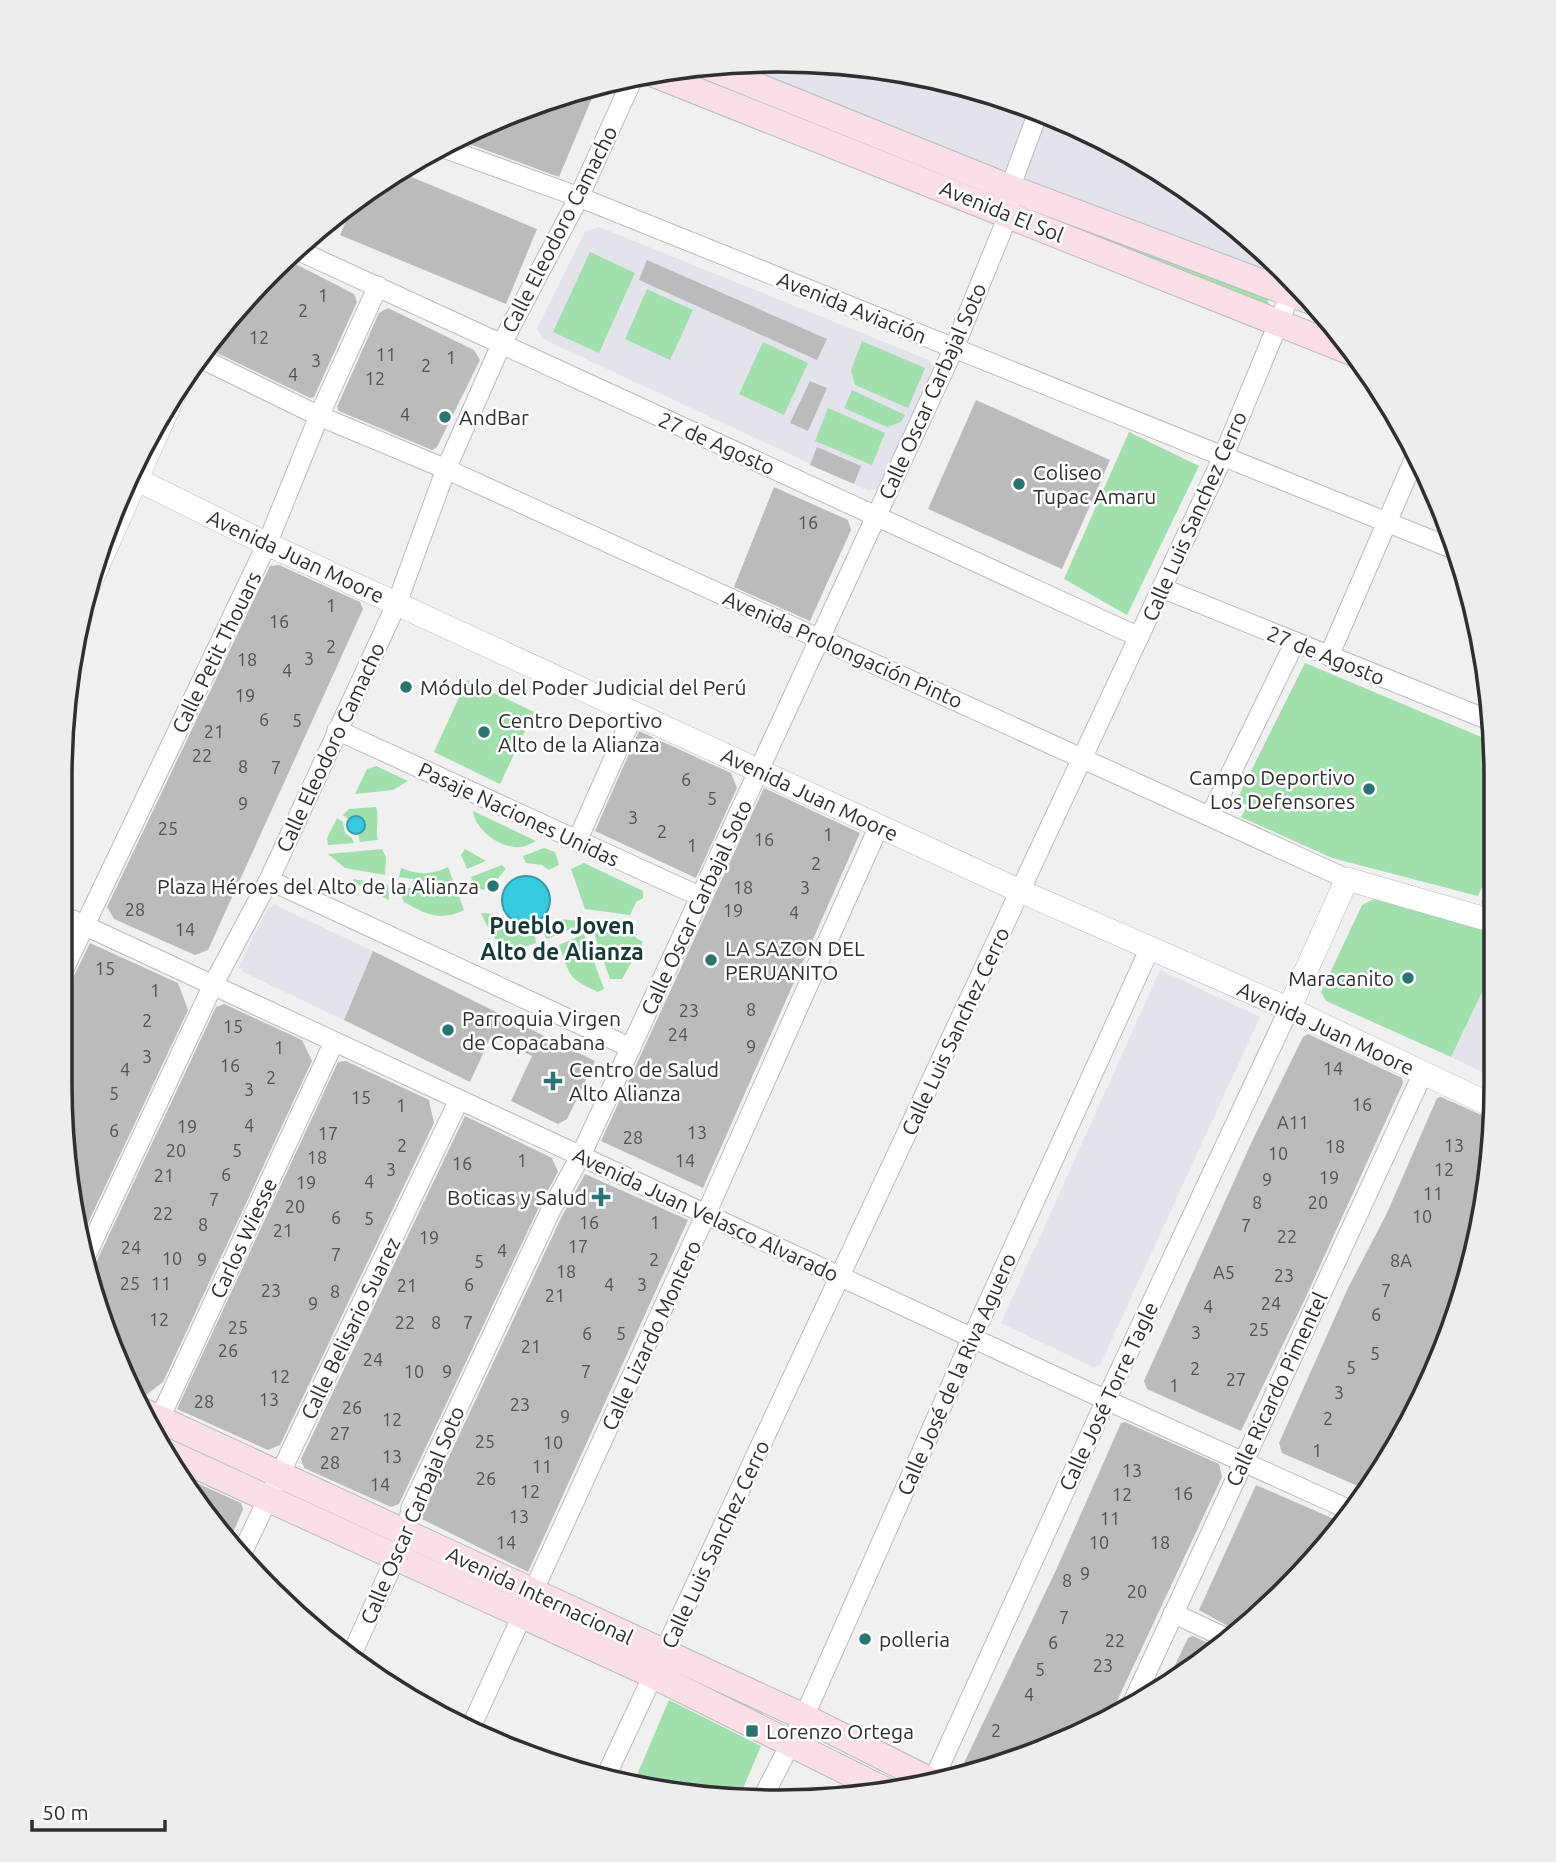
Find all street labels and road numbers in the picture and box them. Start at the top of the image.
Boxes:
street label: Calle Eleodoro Camacho [496,122,622,336]
street label: Avenida El Sol [937,175,1067,247]
street label: Avenida Aviación [774,266,930,348]
street label: Calle Oscar Carbajal Soto [873,279,991,503]
street label: 27 de Agosto [655,407,779,479]
street label: Calle Luis Sanchez Cerro [1137,407,1251,625]
street label: Avenida Juan Moore [204,504,388,608]
street label: Calle Petit Thouars [166,567,266,737]
street label: Avenida Prolongación Pinto [720,585,966,713]
street label: 27 de Agosto [1264,620,1388,690]
street label: Calle Eleodoro Camacho [271,638,389,856]
street label: Avenida Juan Moore [718,742,902,846]
street label: Pasaje Naciones Unidas [415,757,623,871]
street label: Calle Oscar Carbajal Soto [636,796,756,1018]
street label: Calle Luis Sanchez Cerro [896,923,1014,1139]
street label: Avenida Juan Moore [1234,976,1418,1080]
street label: Avenida Juan Velasco Alvarado [570,1142,842,1286]
street label: Carlos Wiesse [205,1174,281,1302]
street label: Calle Belisario Suarez [295,1233,405,1423]
street label: Calle Lizardo Montero [596,1236,706,1434]
street label: Calle José de la Riva Aguero [892,1249,1020,1499]
street label: Calle Ricardo Pimentel [1220,1288,1332,1490]
street label: Calle José Torre Tagle [1054,1298,1162,1494]
street label: Calle Oscar Carbajal Soto [355,1402,469,1628]
street label: Calle Luis Sanchez Cerro [656,1436,774,1652]
street label: Avenida Internacional [443,1541,637,1649]

